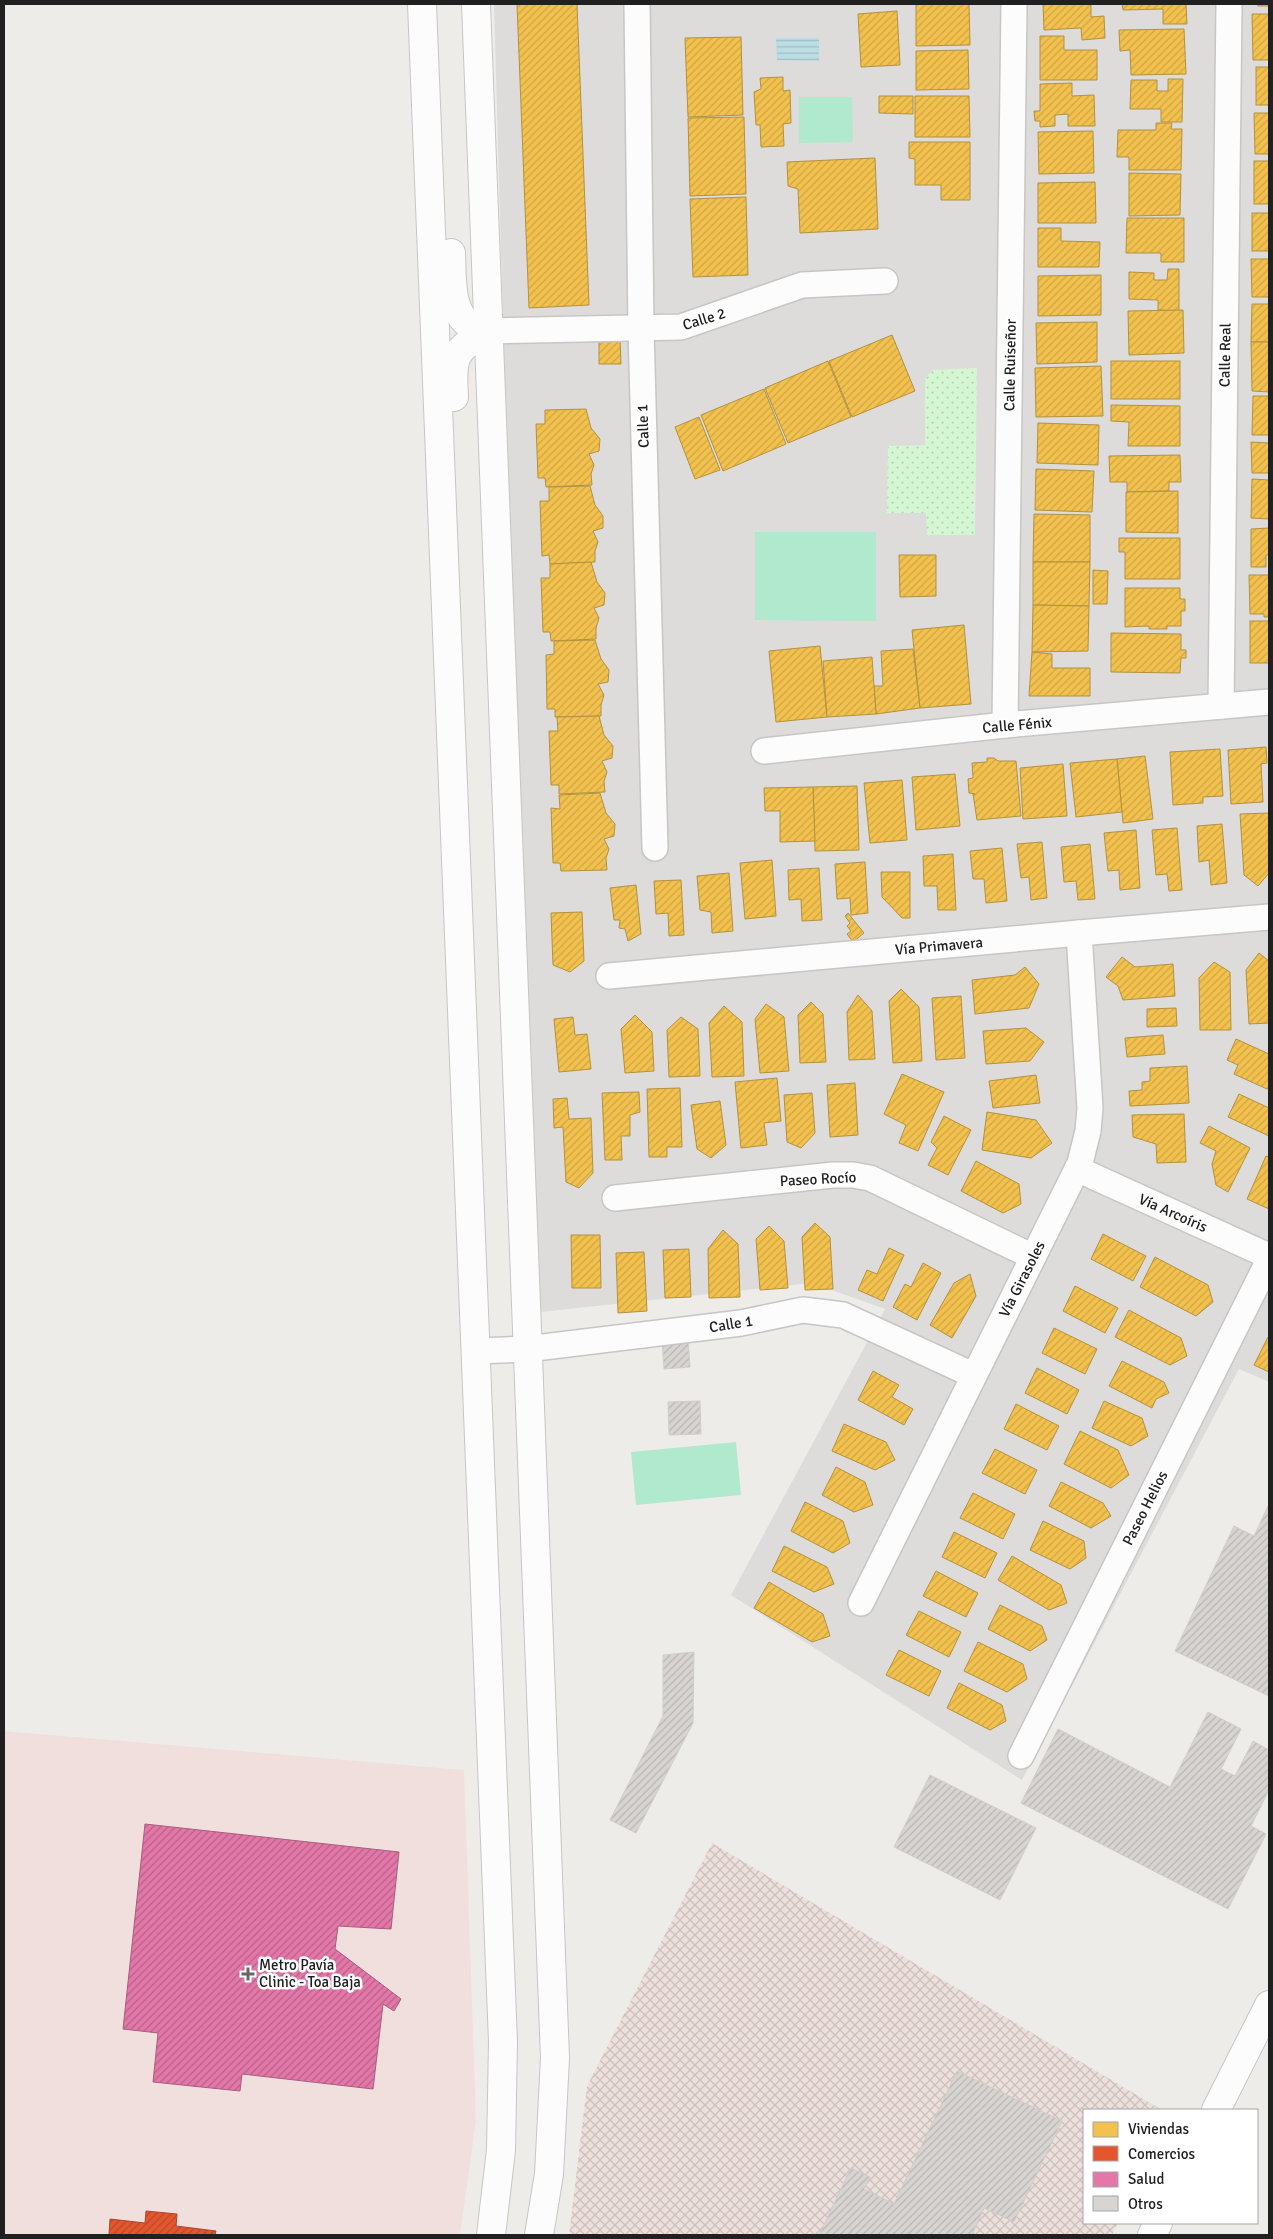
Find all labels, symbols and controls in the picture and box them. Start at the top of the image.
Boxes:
street label: Calle 2 [680,304,728,334]
street label: Calle Ruiseñor [1000,318,1020,411]
street label: Calle Real [1215,323,1235,387]
street label: Calle 1 [633,404,653,448]
street label: Calle Fénix [981,713,1053,737]
street label: Vía Primavera [894,933,984,959]
street label: Paseo Rocío [779,1168,857,1190]
street label: Vía Arcoíris [1136,1190,1211,1236]
street label: Vía Girasoles [995,1238,1049,1320]
street label: Calle 1 [708,1312,754,1336]
street label: Paseo Helios [1119,1467,1172,1548]
place label: Metro Pavía Clinic - Toa Baja [259,1956,361,1991]
marker: Metro Pavía Clinic - Toa Baja [241,1967,255,1981]
legend [1083,2109,1258,2224]
text: Viviendas [1128,2120,1189,2138]
text: Comercios [1128,2145,1196,2163]
text: Salud [1128,2170,1164,2188]
text: Otros [1128,2195,1163,2213]

